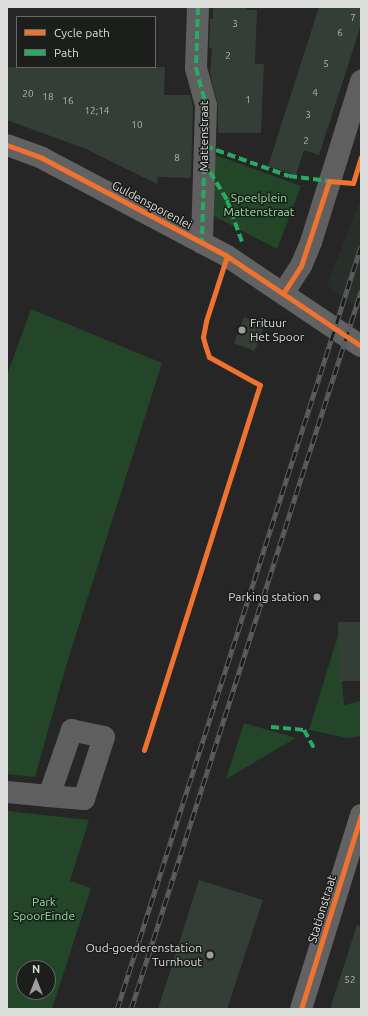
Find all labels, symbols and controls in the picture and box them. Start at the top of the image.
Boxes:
house number: 7 [350,12,356,24]
legend [16,16,156,68]
house number: 3 [232,18,238,30]
text: Cycle path [54,26,110,39]
house number: 6 [337,27,343,39]
text: Path [54,46,79,59]
house number: 2 [225,50,231,62]
house number: 5 [323,58,329,70]
house number: 4 [312,87,318,99]
house number: 20 [22,88,34,100]
house number: 18 [42,91,54,103]
house number: 1 [245,94,251,106]
house number: 16 [62,95,74,107]
street label: Mattenstraat [197,101,211,171]
house number: 12;14 [84,105,110,117]
house number: 3 [305,109,311,121]
house number: 10 [131,119,143,131]
house number: 2 [303,135,309,147]
house number: 8 [174,152,180,164]
street label: Guldensporenlei [110,178,194,232]
park label: Speelplein Mattenstraat [224,191,294,219]
place label: Frituur Het Spoor [250,316,304,344]
marker: Frituur Het Spoor [237,325,247,335]
place label: Parking station [228,590,309,604]
marker: Parking station [312,592,322,602]
street label: Stationstraat [305,873,339,945]
park label: Park SpoorEinde [13,895,75,923]
place label: Oud-goederenstation Turnhout [86,941,202,969]
marker: Oud-goederenstation Turnhout [205,950,215,960]
north arrow [16,960,56,1000]
text: N [32,963,40,975]
house number: 52 [344,974,356,986]

